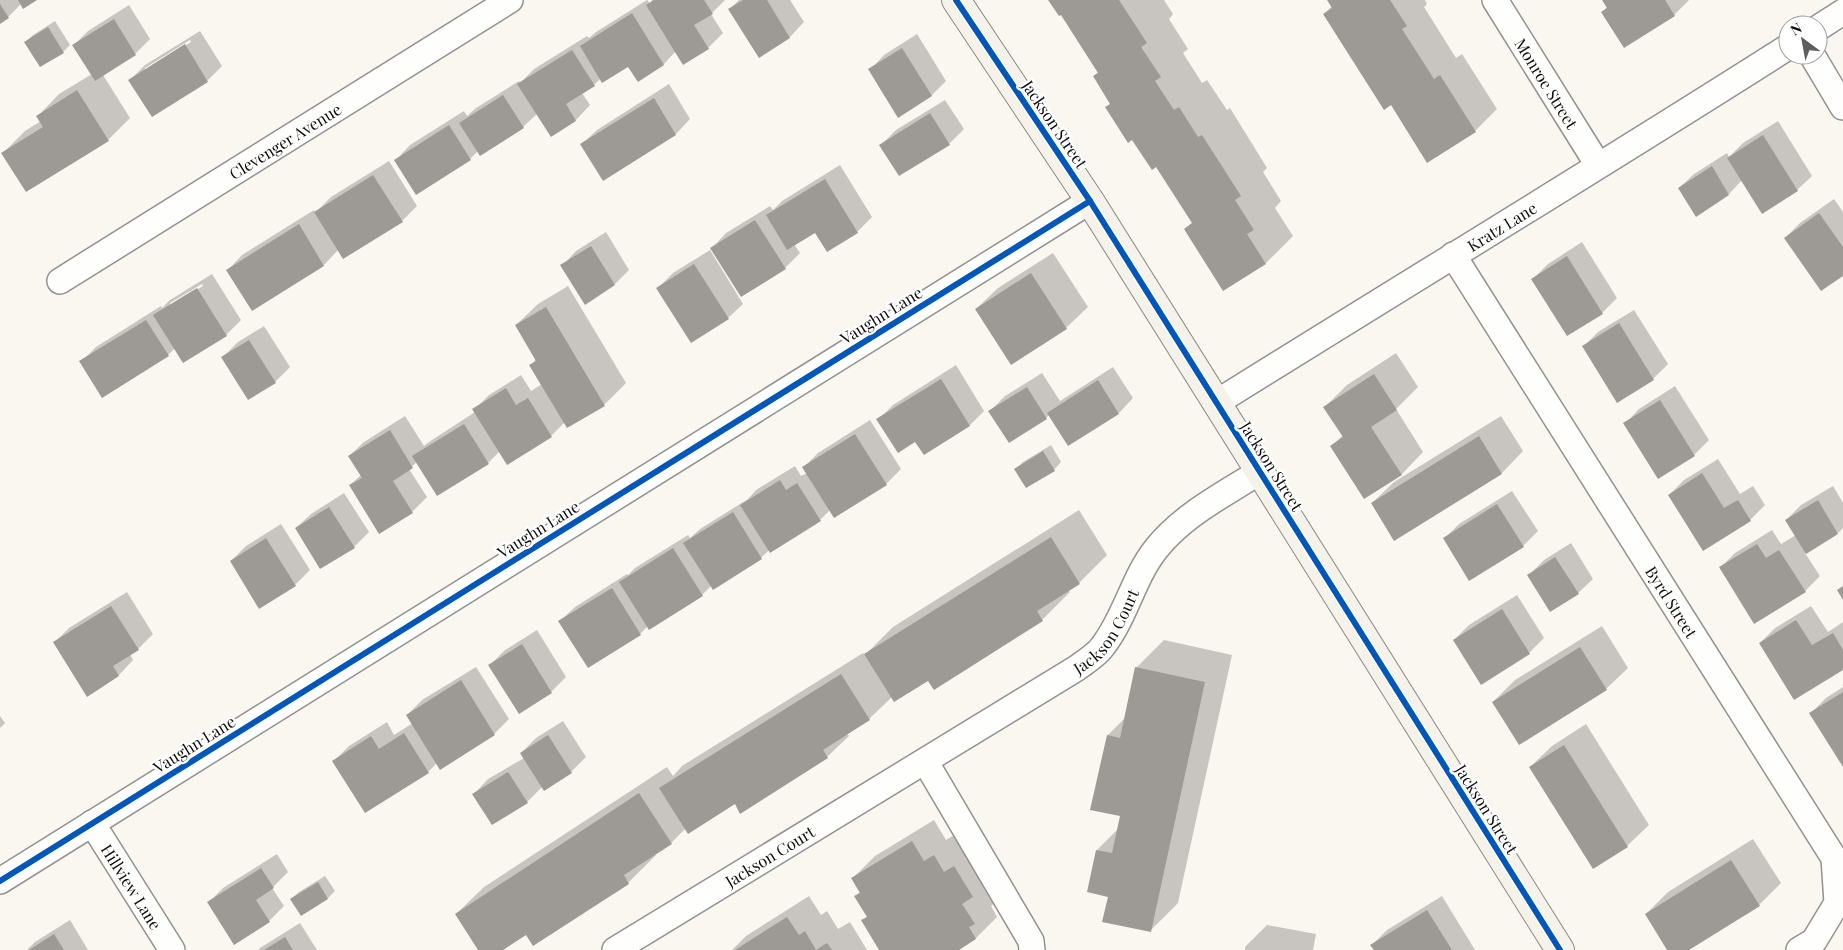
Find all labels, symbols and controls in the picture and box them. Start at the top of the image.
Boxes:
north arrow [1778,15,1828,65]
text: N [1787,18,1805,39]
street label: Monroe Street [1511,34,1583,133]
street label: Jackson Street [1017,75,1092,172]
street label: Clevenger Avenue [225,98,345,183]
street label: Kratz Lane [1463,197,1540,255]
street label: Vaughn Lane [835,282,926,349]
street label: Jackson Street [1236,416,1308,515]
street label: Vaughn Lane [492,496,583,563]
street label: Byrd Street [1642,562,1703,642]
street label: Jackson Court [1068,585,1143,679]
street label: Vaughn Lane [148,711,239,778]
street label: Jackson Street [1451,759,1523,858]
street label: Jackson Court [720,820,818,891]
street label: Hillview Lane [97,840,167,933]

